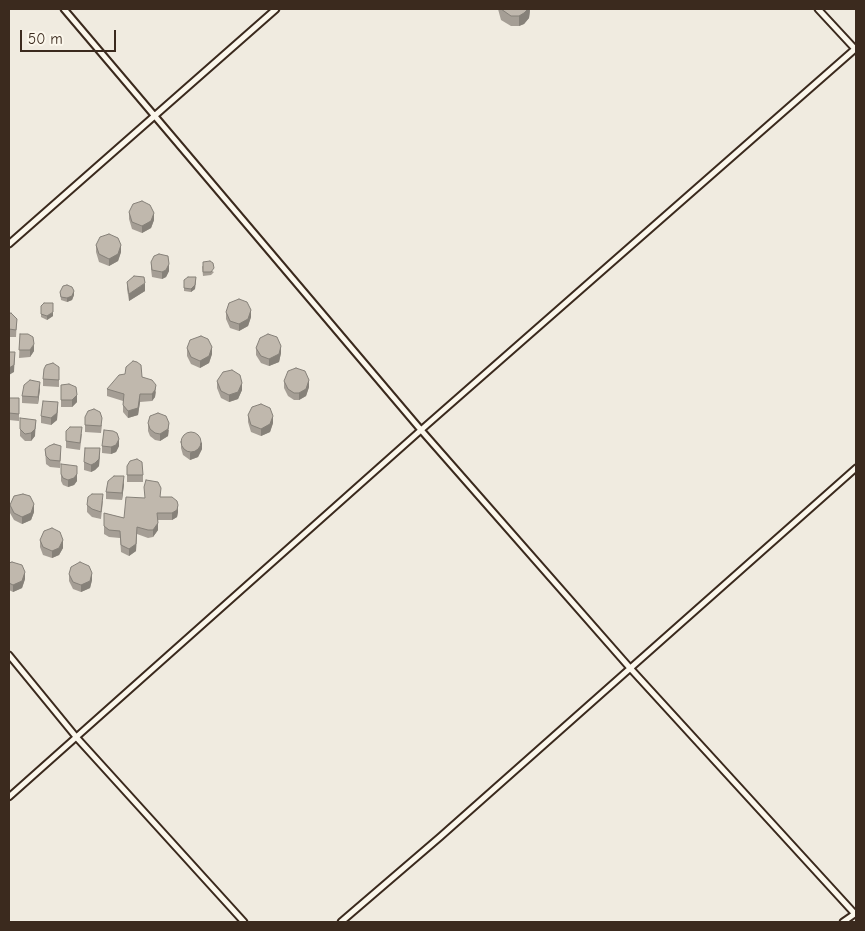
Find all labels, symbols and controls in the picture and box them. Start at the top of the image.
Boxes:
scale bar [22,20,119,52]
text: 50 m [28,30,63,48]

